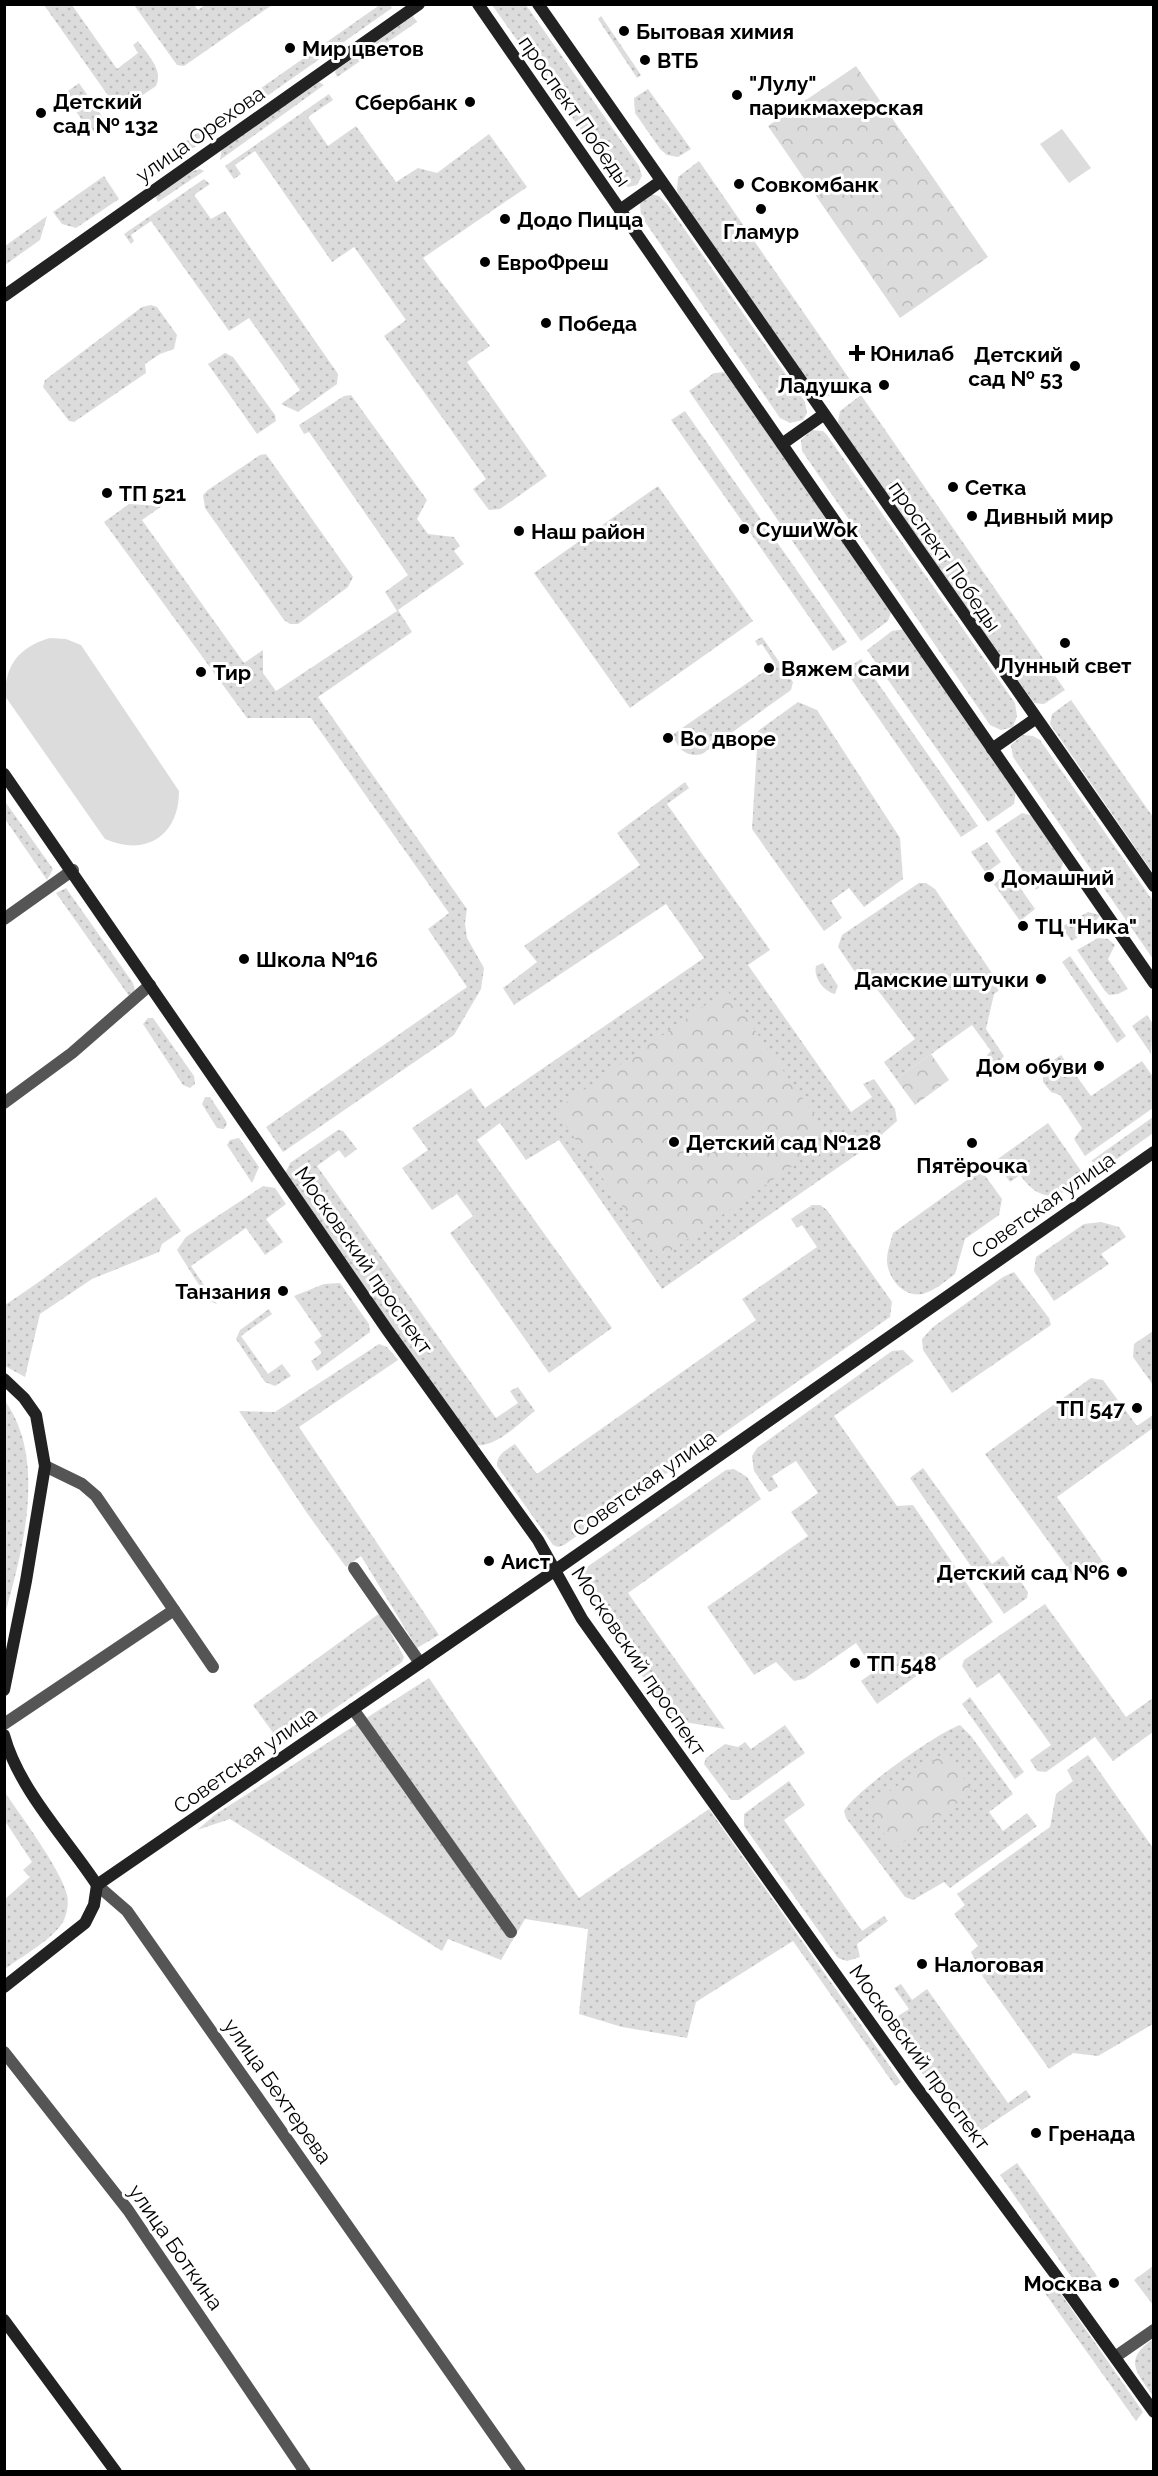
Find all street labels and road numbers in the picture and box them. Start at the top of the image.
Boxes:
street label: проспект Победы [514,31,636,191]
street label: улица Орехова [131,80,269,188]
street label: проспект Победы [884,476,1006,636]
street label: Советская улица [966,1146,1120,1264]
street label: Московский проспект [290,1161,438,1359]
street label: Советская улица [567,1424,721,1542]
street label: Московский проспект [566,1561,712,1761]
street label: Советская улица [168,1701,322,1819]
street label: Московский проспект [844,1959,996,2155]
street label: улица Бехтерева [219,2014,337,2168]
street label: улица Боткина [123,2179,229,2315]

